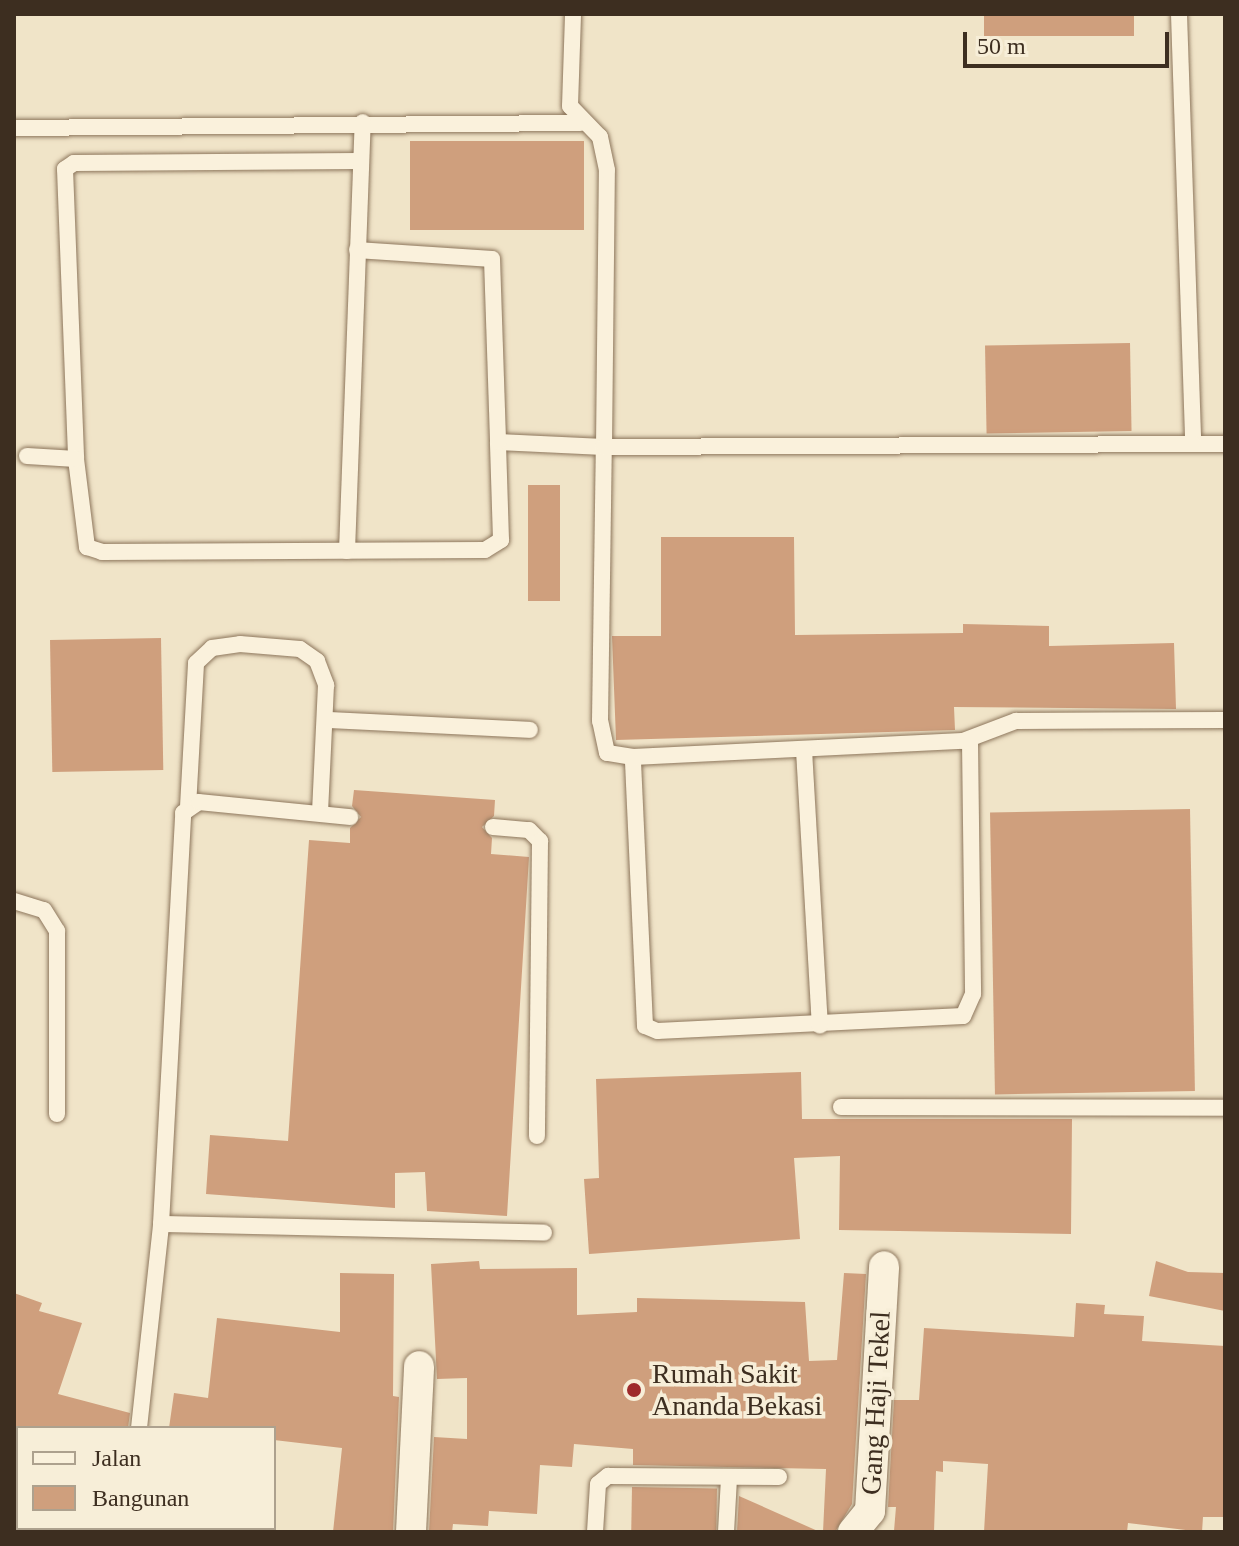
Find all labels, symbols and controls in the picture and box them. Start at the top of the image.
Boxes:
scale bar [967,16,1173,66]
text: 50 m [977,33,1026,59]
street label: Gang Haji Tekel [854,1310,898,1496]
place label: Rumah Sakit Ananda Bekasi [652,1357,822,1423]
marker: Rumah Sakit Ananda Bekasi [623,1379,645,1401]
legend [16,1426,276,1530]
text: Jalan [92,1445,141,1471]
text: Bangunan [92,1485,189,1511]

